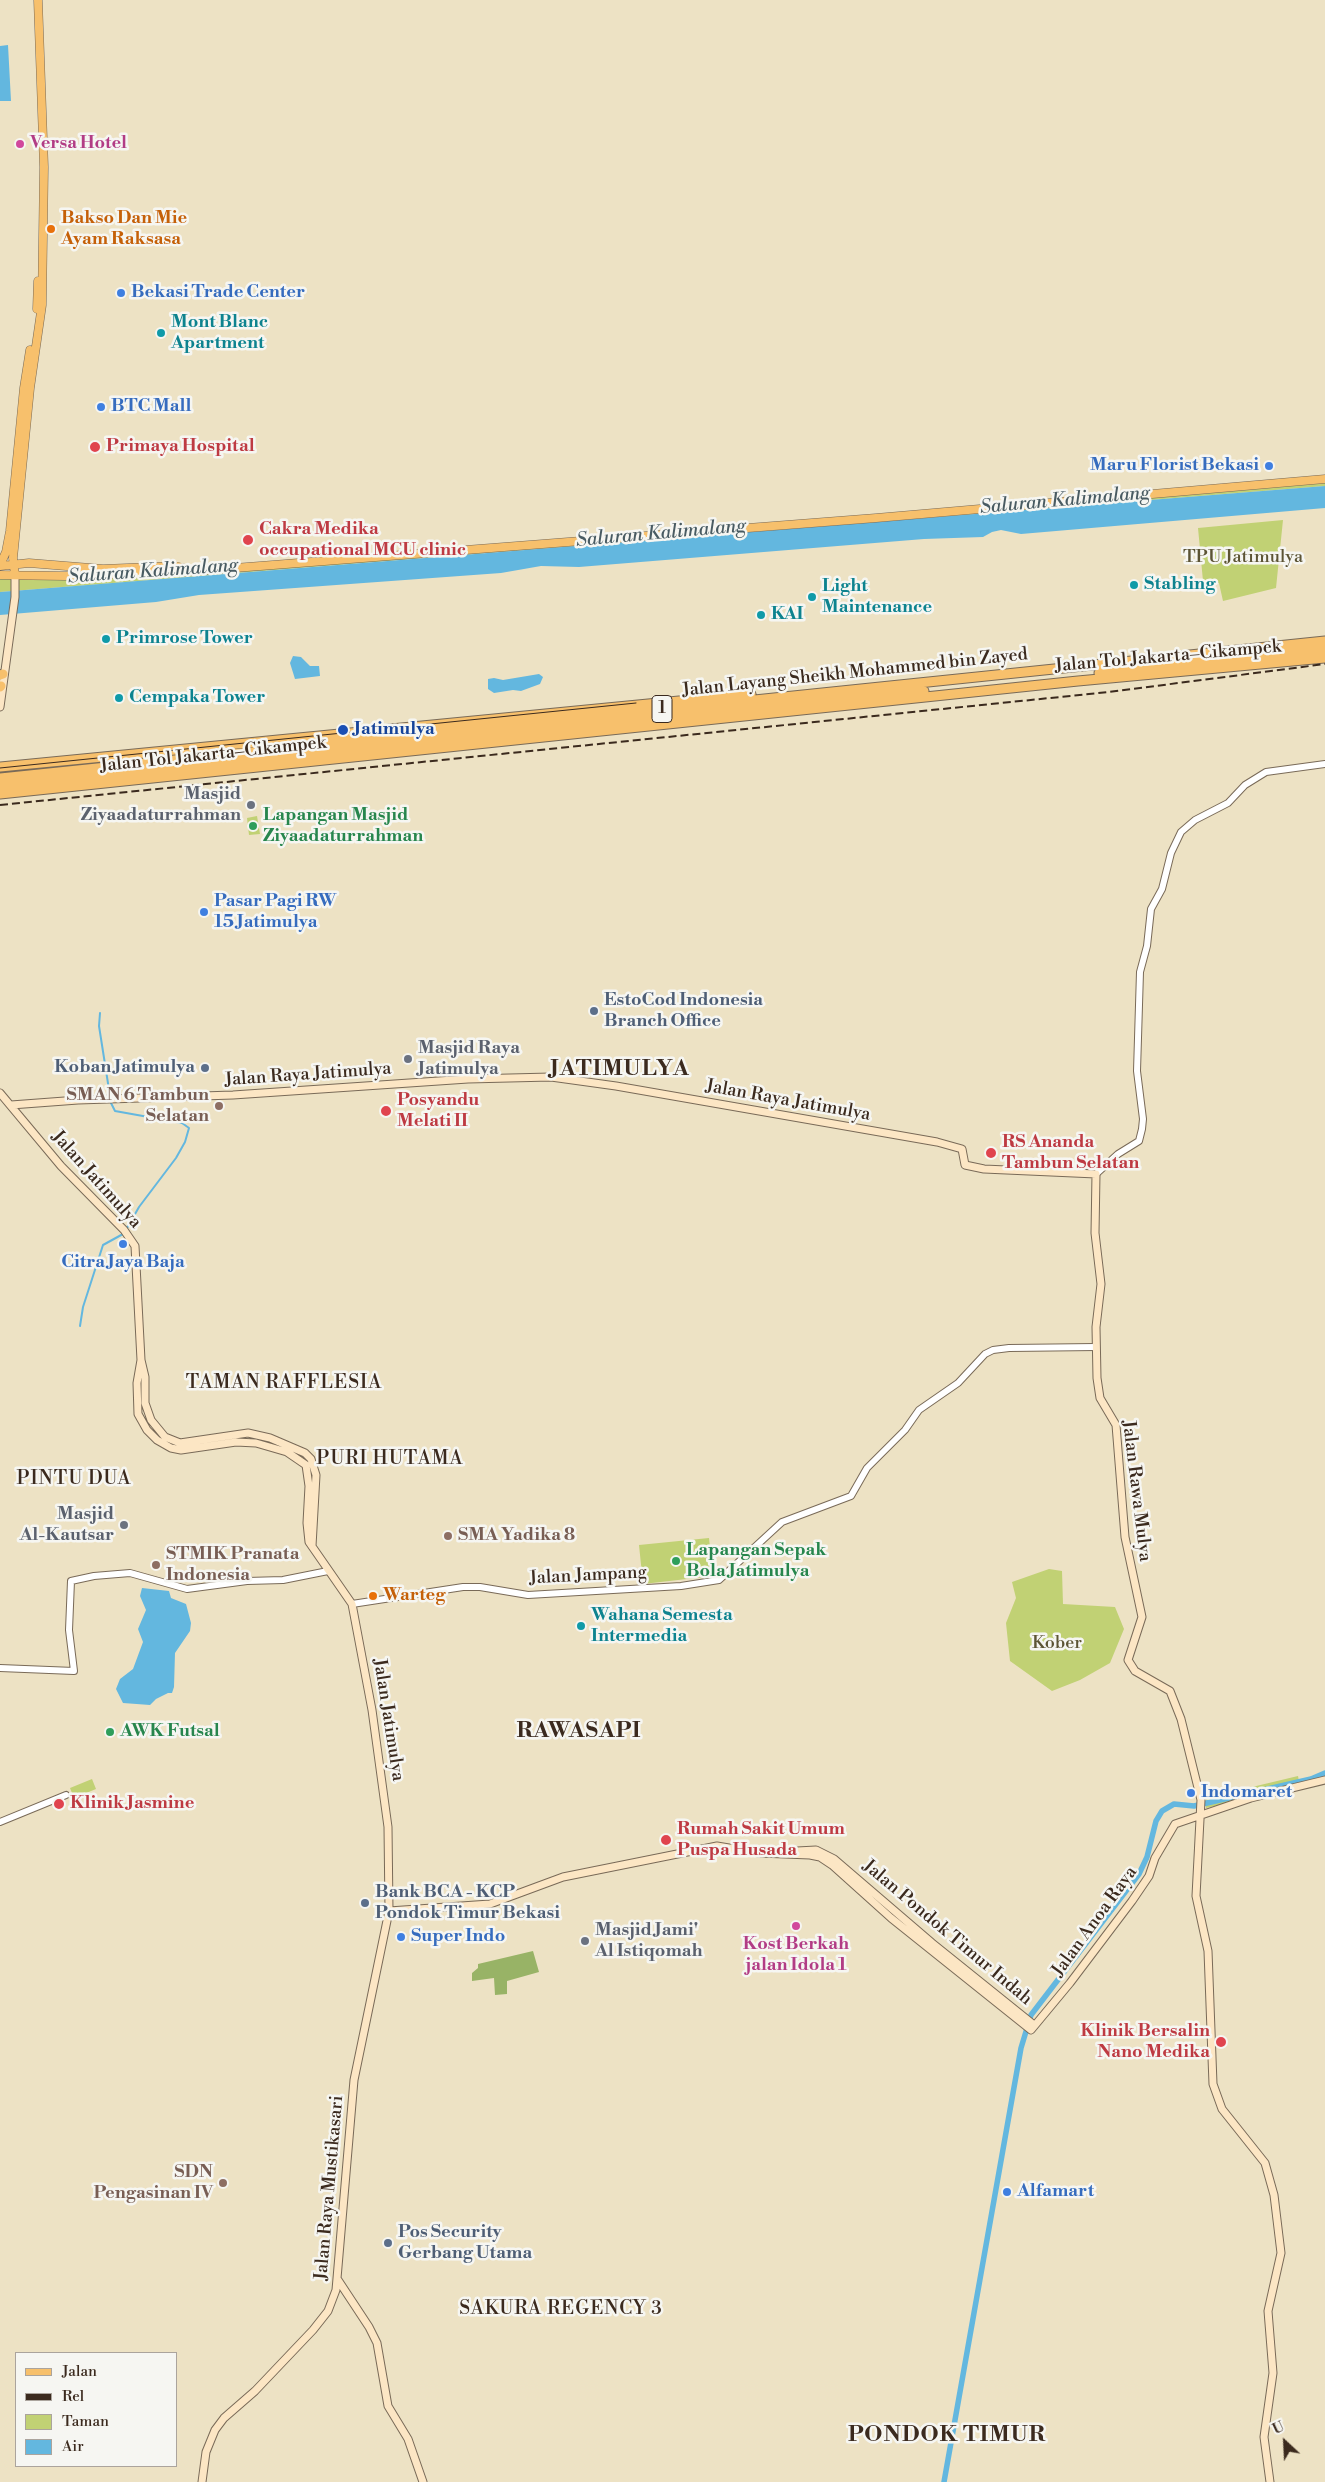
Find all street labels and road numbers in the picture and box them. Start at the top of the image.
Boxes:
street label: Jalan Tol Jakarta–Cikampek [1054,636,1282,678]
street label: Jalan Layang Sheikh Mohammed bin Zayed [681,644,1029,702]
road number: 1 [652,696,672,722]
street label: Jalan Tol Jakarta–Cikampek [99,732,327,778]
street label: Jalan Raya Jatimulya [224,1058,392,1092]
street label: Jalan Raya Jatimulya [704,1076,872,1126]
street label: Jalan Jatimulya [47,1127,145,1233]
street label: Jalan Rawa Mulya [1117,1419,1155,1563]
street label: Jalan Jampang [529,1562,647,1590]
street label: Jalan Jatimulya [368,1657,408,1783]
street label: Jalan Pondok Timur Indah [858,1856,1036,2010]
street label: Jalan Anoa Raya [1048,1863,1142,1981]
street label: Jalan Raya Mustikasari [311,2095,349,2281]

